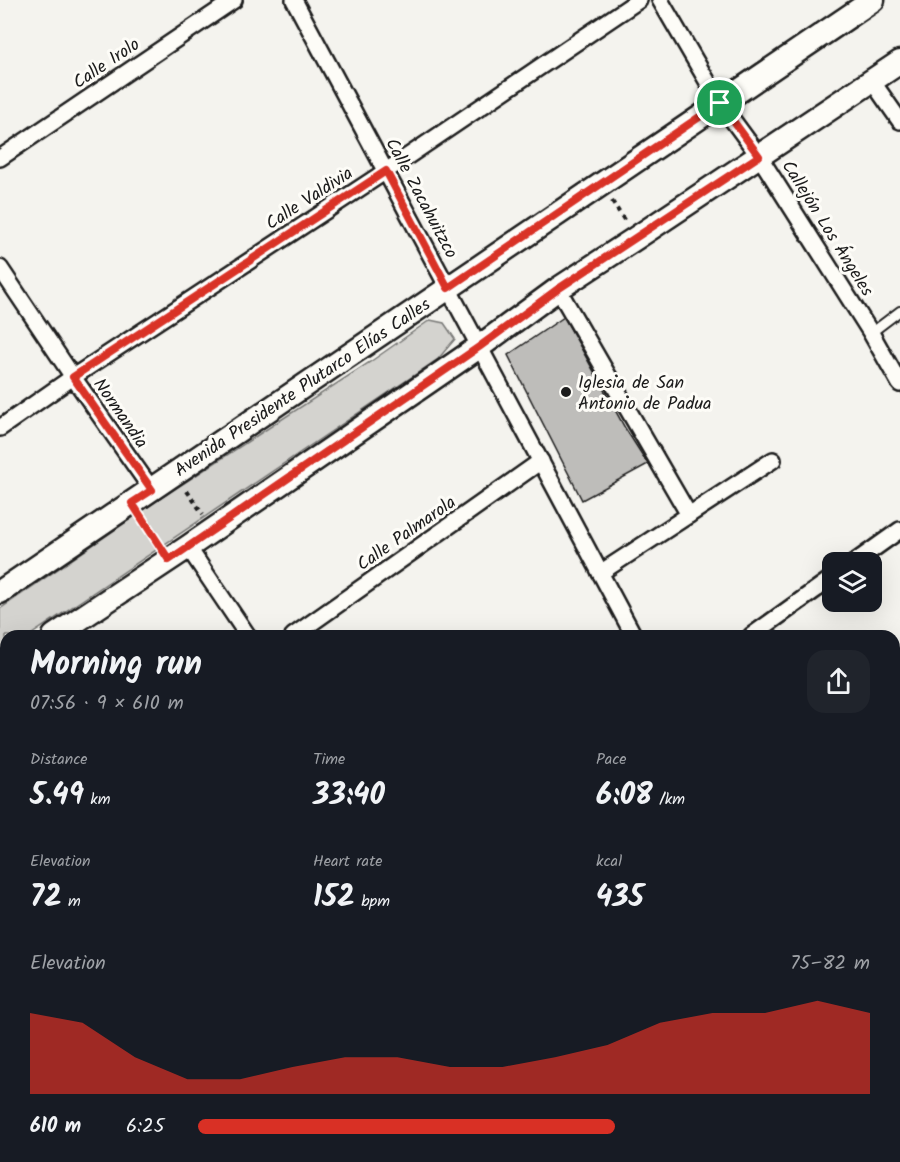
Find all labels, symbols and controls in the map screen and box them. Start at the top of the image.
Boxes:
street label: Calle Irolo [67,31,146,97]
pin [694,77,745,128]
icon: arrive [703,86,736,119]
street label: Calle Zacahuitzco [377,133,465,264]
street label: Callejón Los Ángeles [773,155,881,303]
street label: Calle Valdivia [260,160,359,238]
street label: Avenida Presidente Plutarco Elías Calles [169,291,437,485]
place label: Iglesia de San Antonio de Padua [578,369,712,419]
street label: Normandia [85,373,155,455]
marker: Iglesia de San Antonio de Padua [559,385,573,399]
street label: Calle Palmarola [351,489,463,579]
map controls [822,552,882,612]
button: layers [822,552,882,612]
text: Morning run [30,639,202,692]
button: share [807,650,870,713]
text: 07:56 · 9 × 610 m [30,688,184,720]
text: Distance [30,747,88,772]
text: Time [313,747,345,772]
text: Pace [596,747,627,772]
text: 5.49 [30,772,84,820]
text: 33:40 [313,772,385,820]
text: 6:08 [596,772,653,820]
text: km [84,787,110,812]
text: /km [653,787,685,812]
text: Elevation [30,849,91,874]
text: Heart rate [313,849,383,874]
text: kcal [596,849,622,874]
text: 72 [30,874,62,922]
text: 152 [313,874,355,922]
text: 435 [596,874,644,922]
text: m [62,889,81,914]
text: bpm [355,889,390,914]
text: Elevation [30,948,106,980]
text: 75–82 m [790,948,870,980]
text: 610 m [30,1111,81,1143]
text: 6:25 [126,1111,164,1143]

